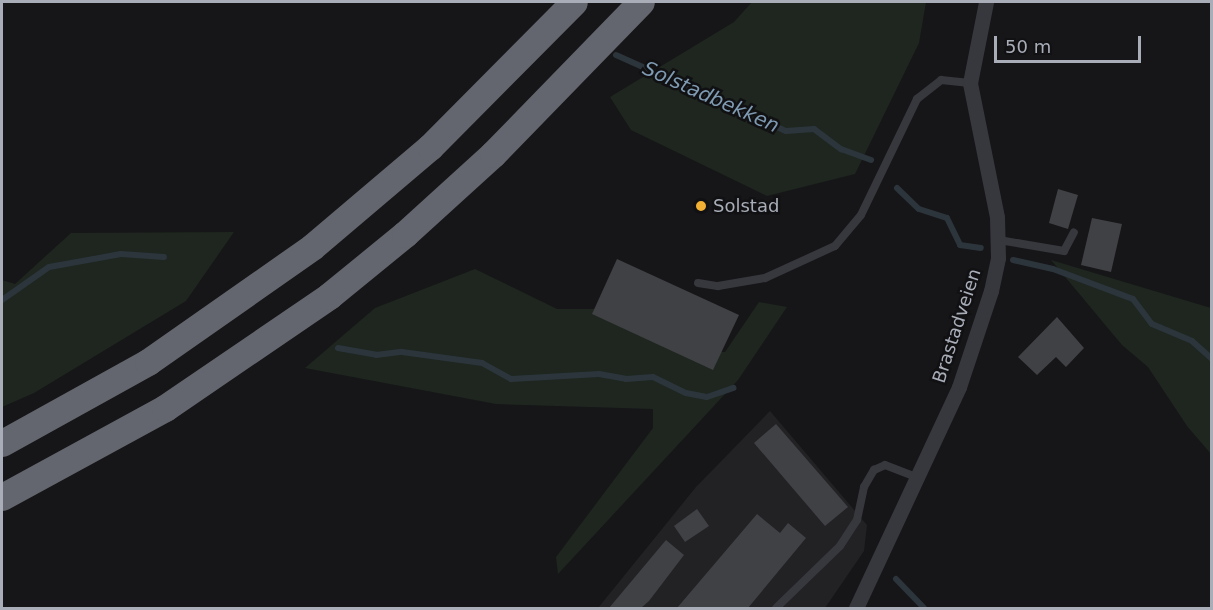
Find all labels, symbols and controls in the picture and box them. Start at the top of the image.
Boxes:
scale bar [997,24,1144,62]
text: 50 m [1005,36,1051,57]
water label: Solstadbekken [639,56,783,138]
place label: Solstad [713,195,779,217]
marker: Solstad [694,199,708,213]
street label: Brastadveien [928,266,986,386]

